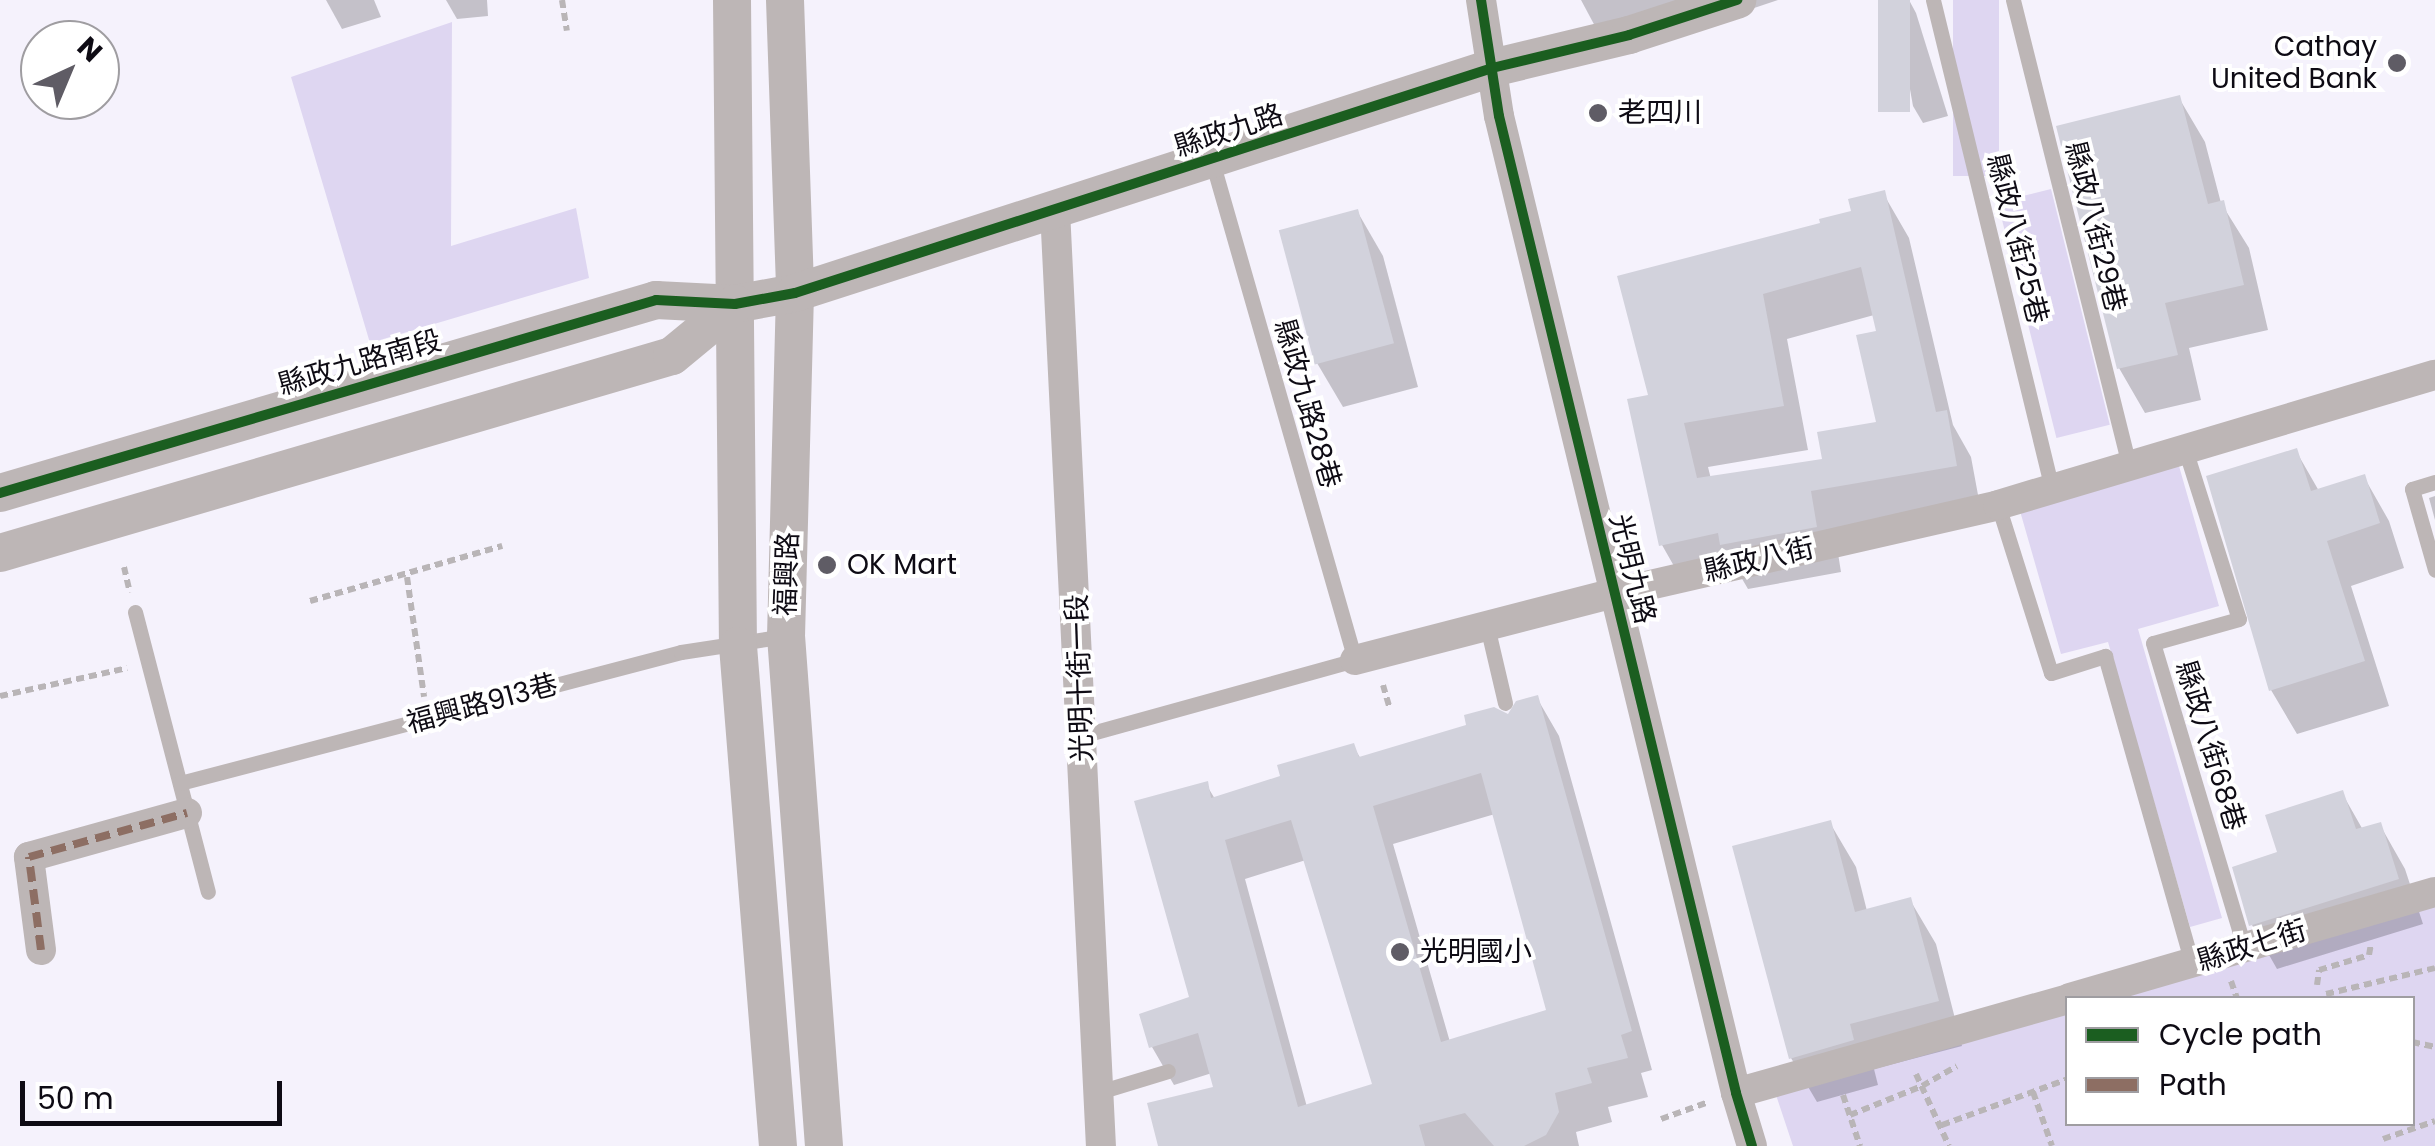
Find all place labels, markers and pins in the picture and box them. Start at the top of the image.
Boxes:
place label: Cathay United Bank [2211,30,2377,96]
marker: Cathay United Bank [2386,52,2408,74]
place label: 老四川 [1618,96,1702,130]
marker: 老四川 [1587,102,1609,124]
place label: OK Mart [847,548,957,582]
marker: OK Mart [816,554,838,576]
place label: 光明國小 [1420,935,1532,969]
marker: 光明國小 [1389,941,1411,963]

